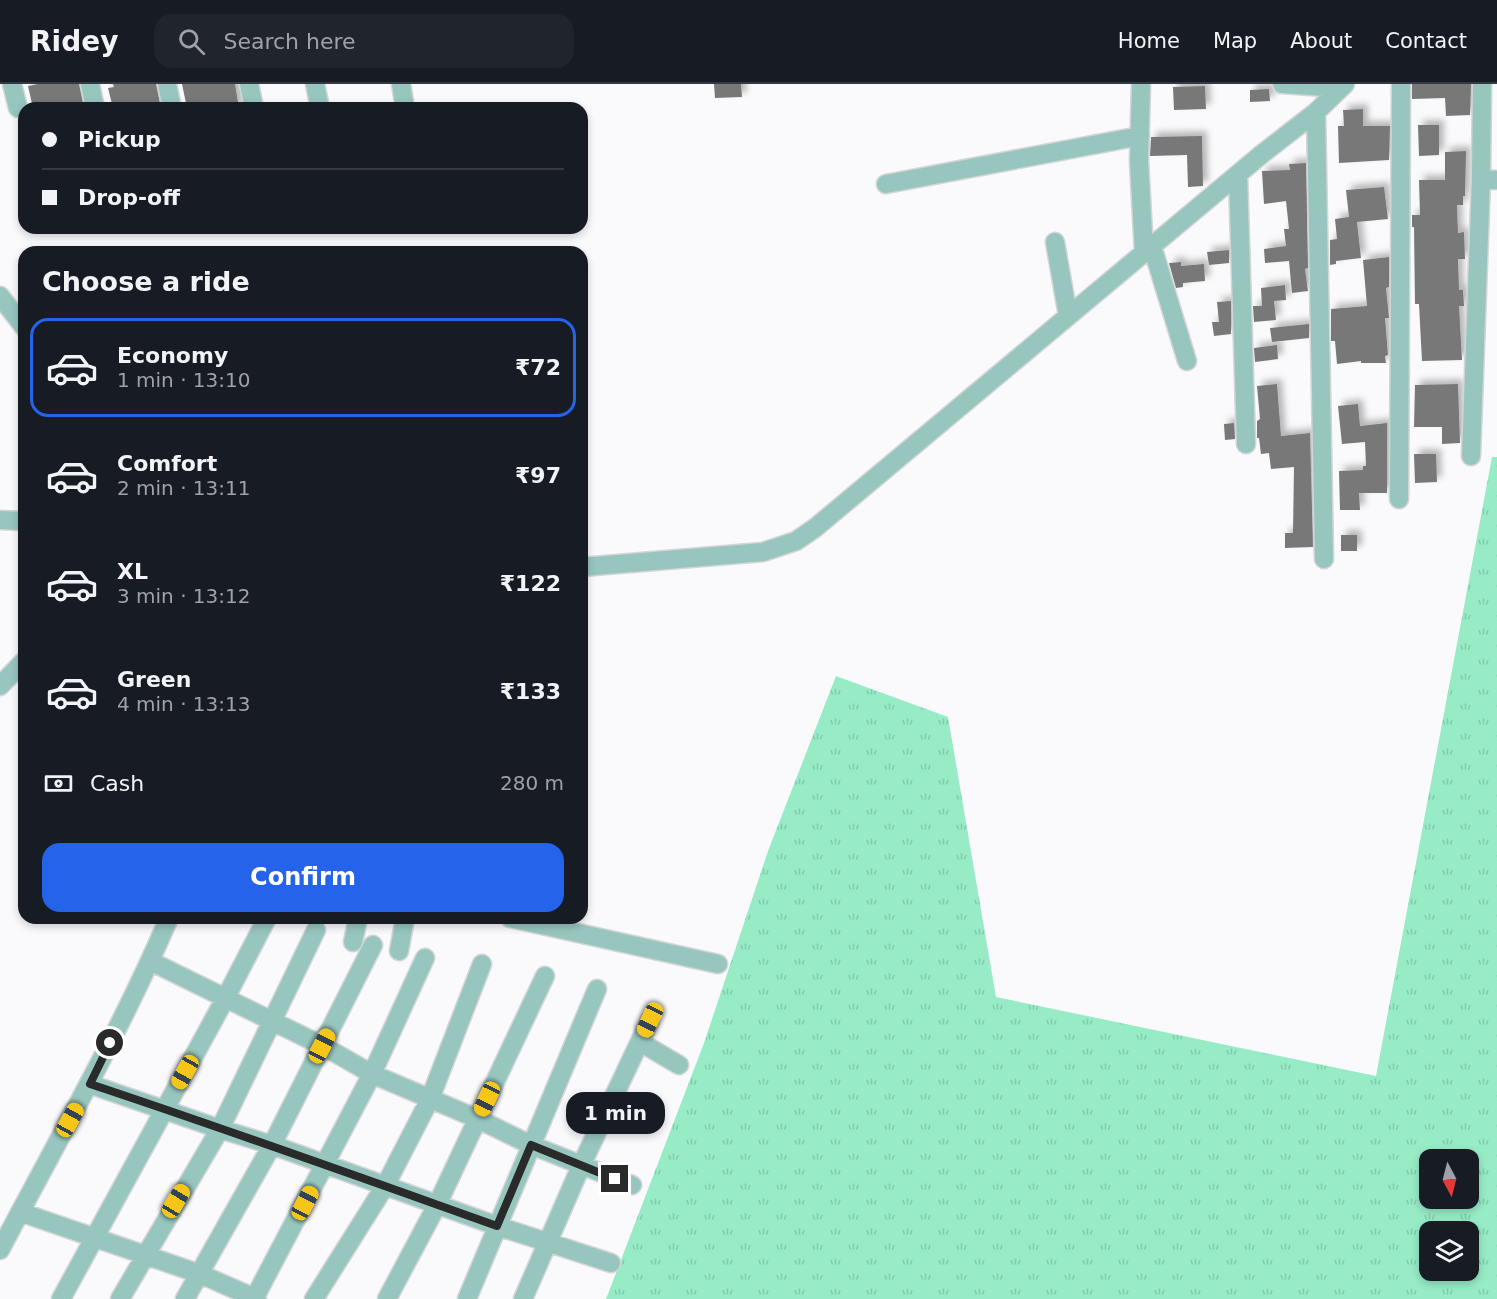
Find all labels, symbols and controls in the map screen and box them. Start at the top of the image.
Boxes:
search box [154,14,574,68]
text: Ridey [30,25,118,58]
icon: search [175,25,208,58]
text: Search here [223,29,356,54]
text: Home [1118,29,1180,53]
text: Map [1213,29,1257,53]
text: About [1290,29,1352,53]
text: Contact [1385,29,1467,53]
text: Pickup [78,127,161,152]
text: Drop-off [78,185,180,210]
text: Choose a ride [42,266,250,297]
icon: car [45,341,99,395]
text: Economy [117,343,228,368]
text: ₹72 [515,355,561,380]
text: 1 min · 13:10 [117,368,251,392]
icon: car [45,449,99,503]
text: Comfort [117,451,217,476]
text: ₹97 [515,463,561,488]
text: 2 min · 13:11 [117,476,251,500]
icon: car [45,557,99,611]
text: XL [117,559,148,584]
text: ₹122 [500,571,561,596]
text: 3 min · 13:12 [117,584,251,608]
icon: car [45,665,99,719]
text: Green [117,667,191,692]
text: ₹133 [500,679,561,704]
text: 4 min · 13:13 [117,692,251,716]
icon: cash [42,767,75,800]
text: Cash [90,771,144,796]
text: 280 m [500,771,564,795]
button: Confirm [42,843,564,912]
car [634,1000,666,1040]
car [306,1026,338,1066]
route start [96,1029,123,1056]
car [168,1052,202,1092]
car [471,1079,503,1119]
callout: 1 min [566,1092,664,1134]
car [53,1100,87,1140]
text: 1 min [584,1101,647,1125]
north arrow [1419,1149,1479,1209]
map controls [1419,1149,1479,1281]
route end [601,1165,628,1192]
car [159,1181,193,1221]
car [289,1183,321,1223]
button: layers [1419,1221,1479,1281]

